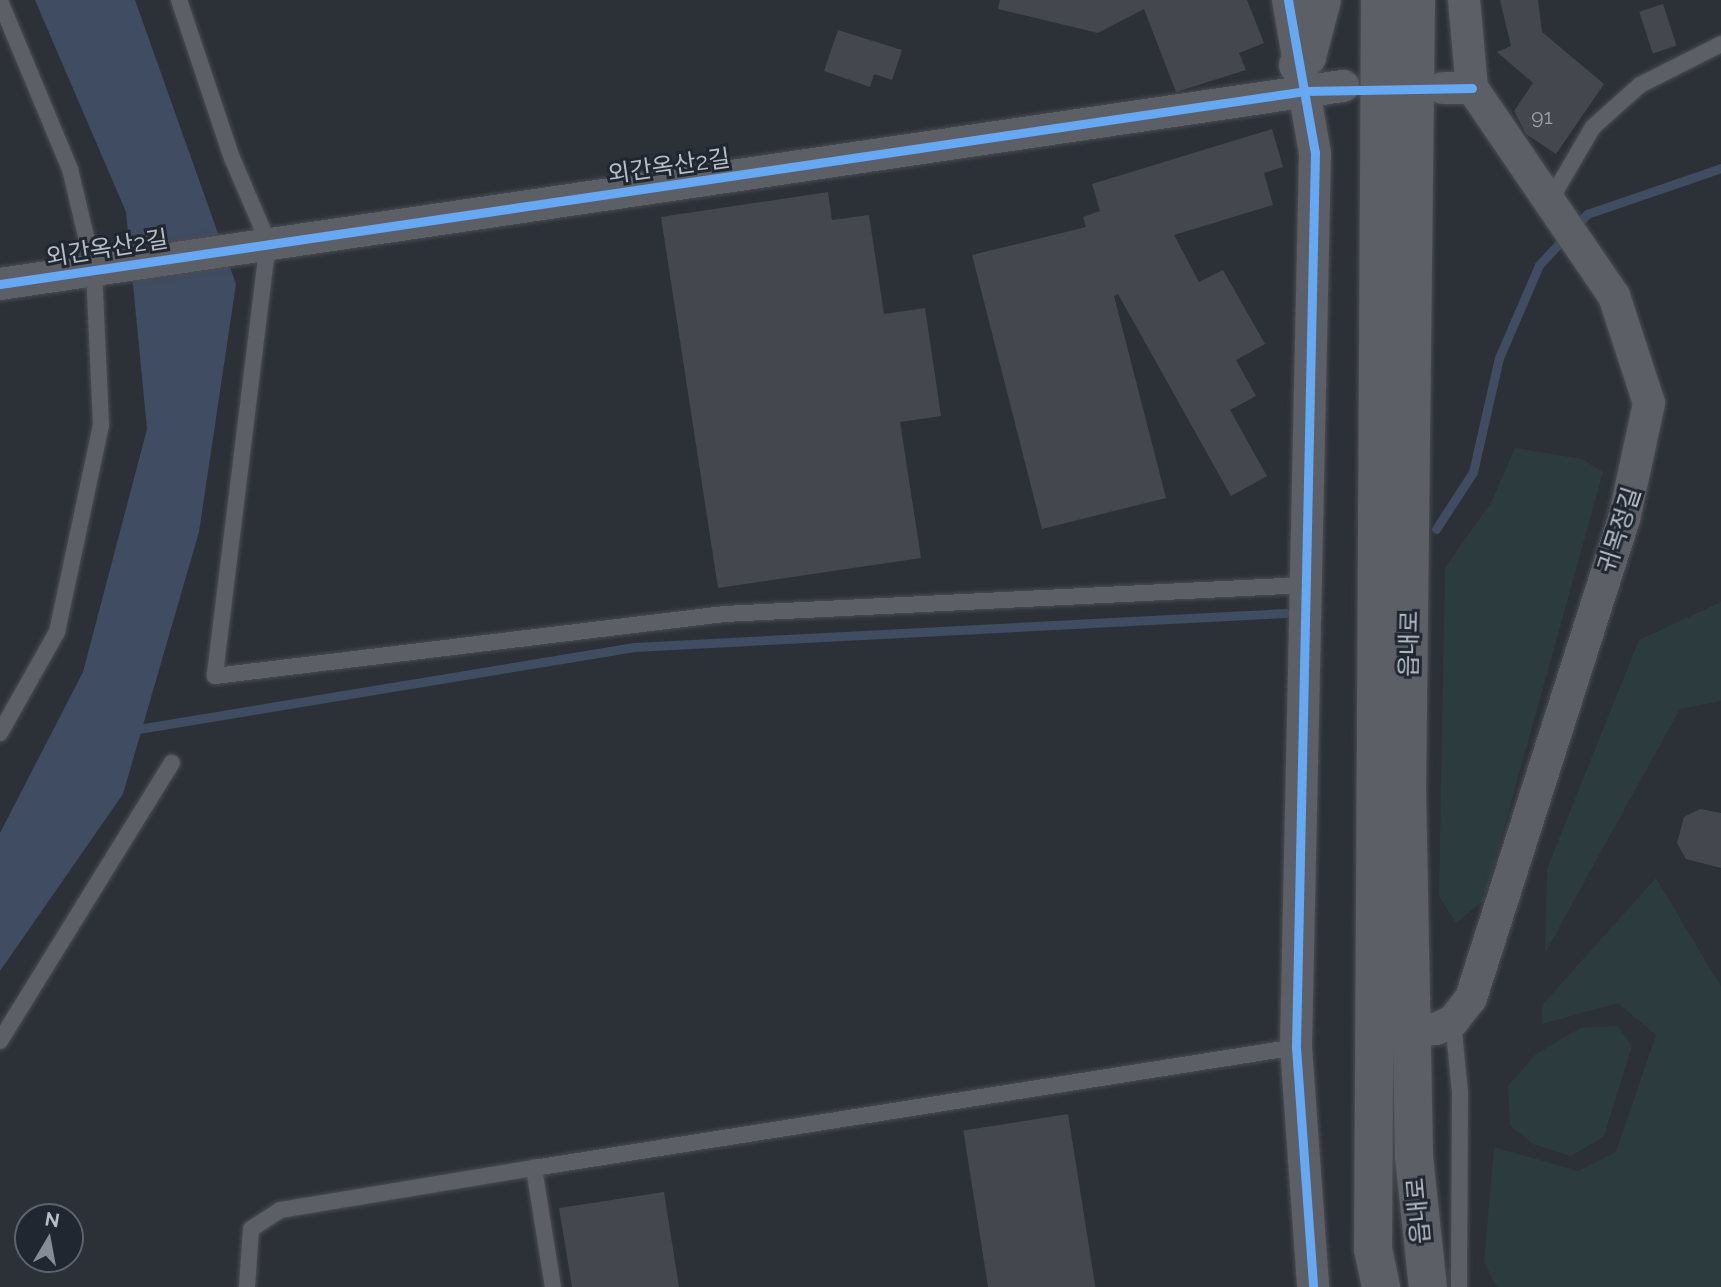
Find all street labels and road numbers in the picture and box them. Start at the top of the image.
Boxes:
street label: 외간옥산2길 [606,143,732,189]
street label: 외간옥산2길 [44,224,170,272]
street label: 귀목정길 [1592,484,1646,576]
street label: 읍내로 [1394,611,1424,677]
street label: 읍내로 [1401,1177,1435,1245]

